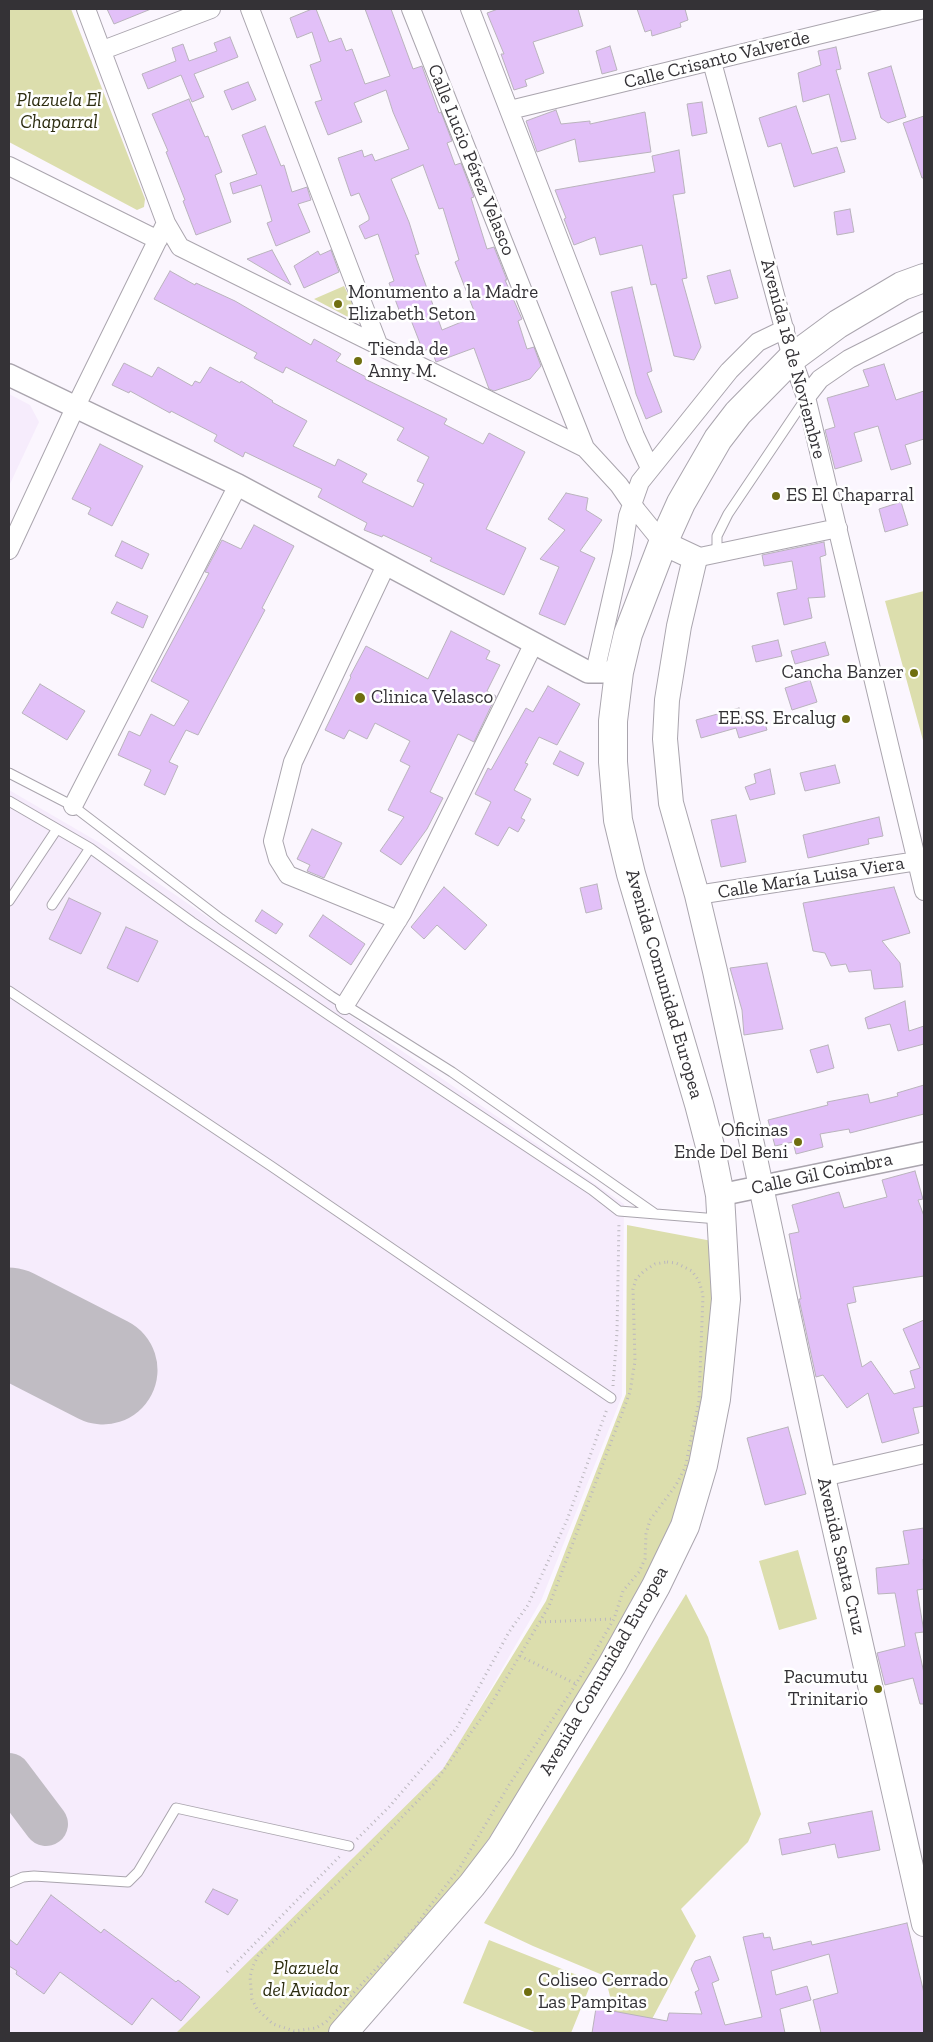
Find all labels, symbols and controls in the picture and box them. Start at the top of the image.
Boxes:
street label: Calle Crisanto Valverde [622,26,812,94]
street label: Calle Lucio Pérez Velasco [422,61,520,259]
park label: Plazuela El Chaparral [16,90,102,134]
street label: Avenida 18 de Noviembre [755,257,831,461]
place label: Monumento a la Madre Elizabeth Seton [348,282,538,326]
marker: Monumento a la Madre Elizabeth Seton [332,298,344,310]
place label: Tienda de Anny M. [368,339,448,383]
marker: Tienda de Anny M. [352,355,364,367]
place label: ES El Chaparral [786,485,914,507]
marker: ES El Chaparral [770,490,782,502]
place label: Cancha Banzer [781,662,904,684]
marker: Cancha Banzer [908,667,920,679]
place label: Clinica Velasco [371,687,493,709]
marker: Clinica Velasco [353,691,367,705]
place label: EE.SS. Ercalug [718,708,836,730]
marker: EE.SS. Ercalug [840,713,852,725]
street label: Calle María Luisa Viera [716,852,906,904]
street label: Avenida Comunidad Europea [620,867,708,1101]
place label: Oficinas Ende Del Beni [674,1120,788,1164]
marker: Oficinas Ende Del Beni [792,1136,804,1148]
street label: Calle Gil Coimbra [749,1148,895,1200]
street label: Avenida Santa Cruz [812,1475,870,1637]
street label: Avenida Comunidad Europea [535,1562,673,1780]
place label: Pacumutu Trinitario [784,1667,868,1711]
marker: Pacumutu Trinitario [872,1683,884,1695]
park label: Plazuela del Aviador [263,1958,349,2002]
place label: Coliseo Cerrado Las Pampitas [538,1970,668,2014]
marker: Coliseo Cerrado Las Pampitas [522,1986,534,1998]

